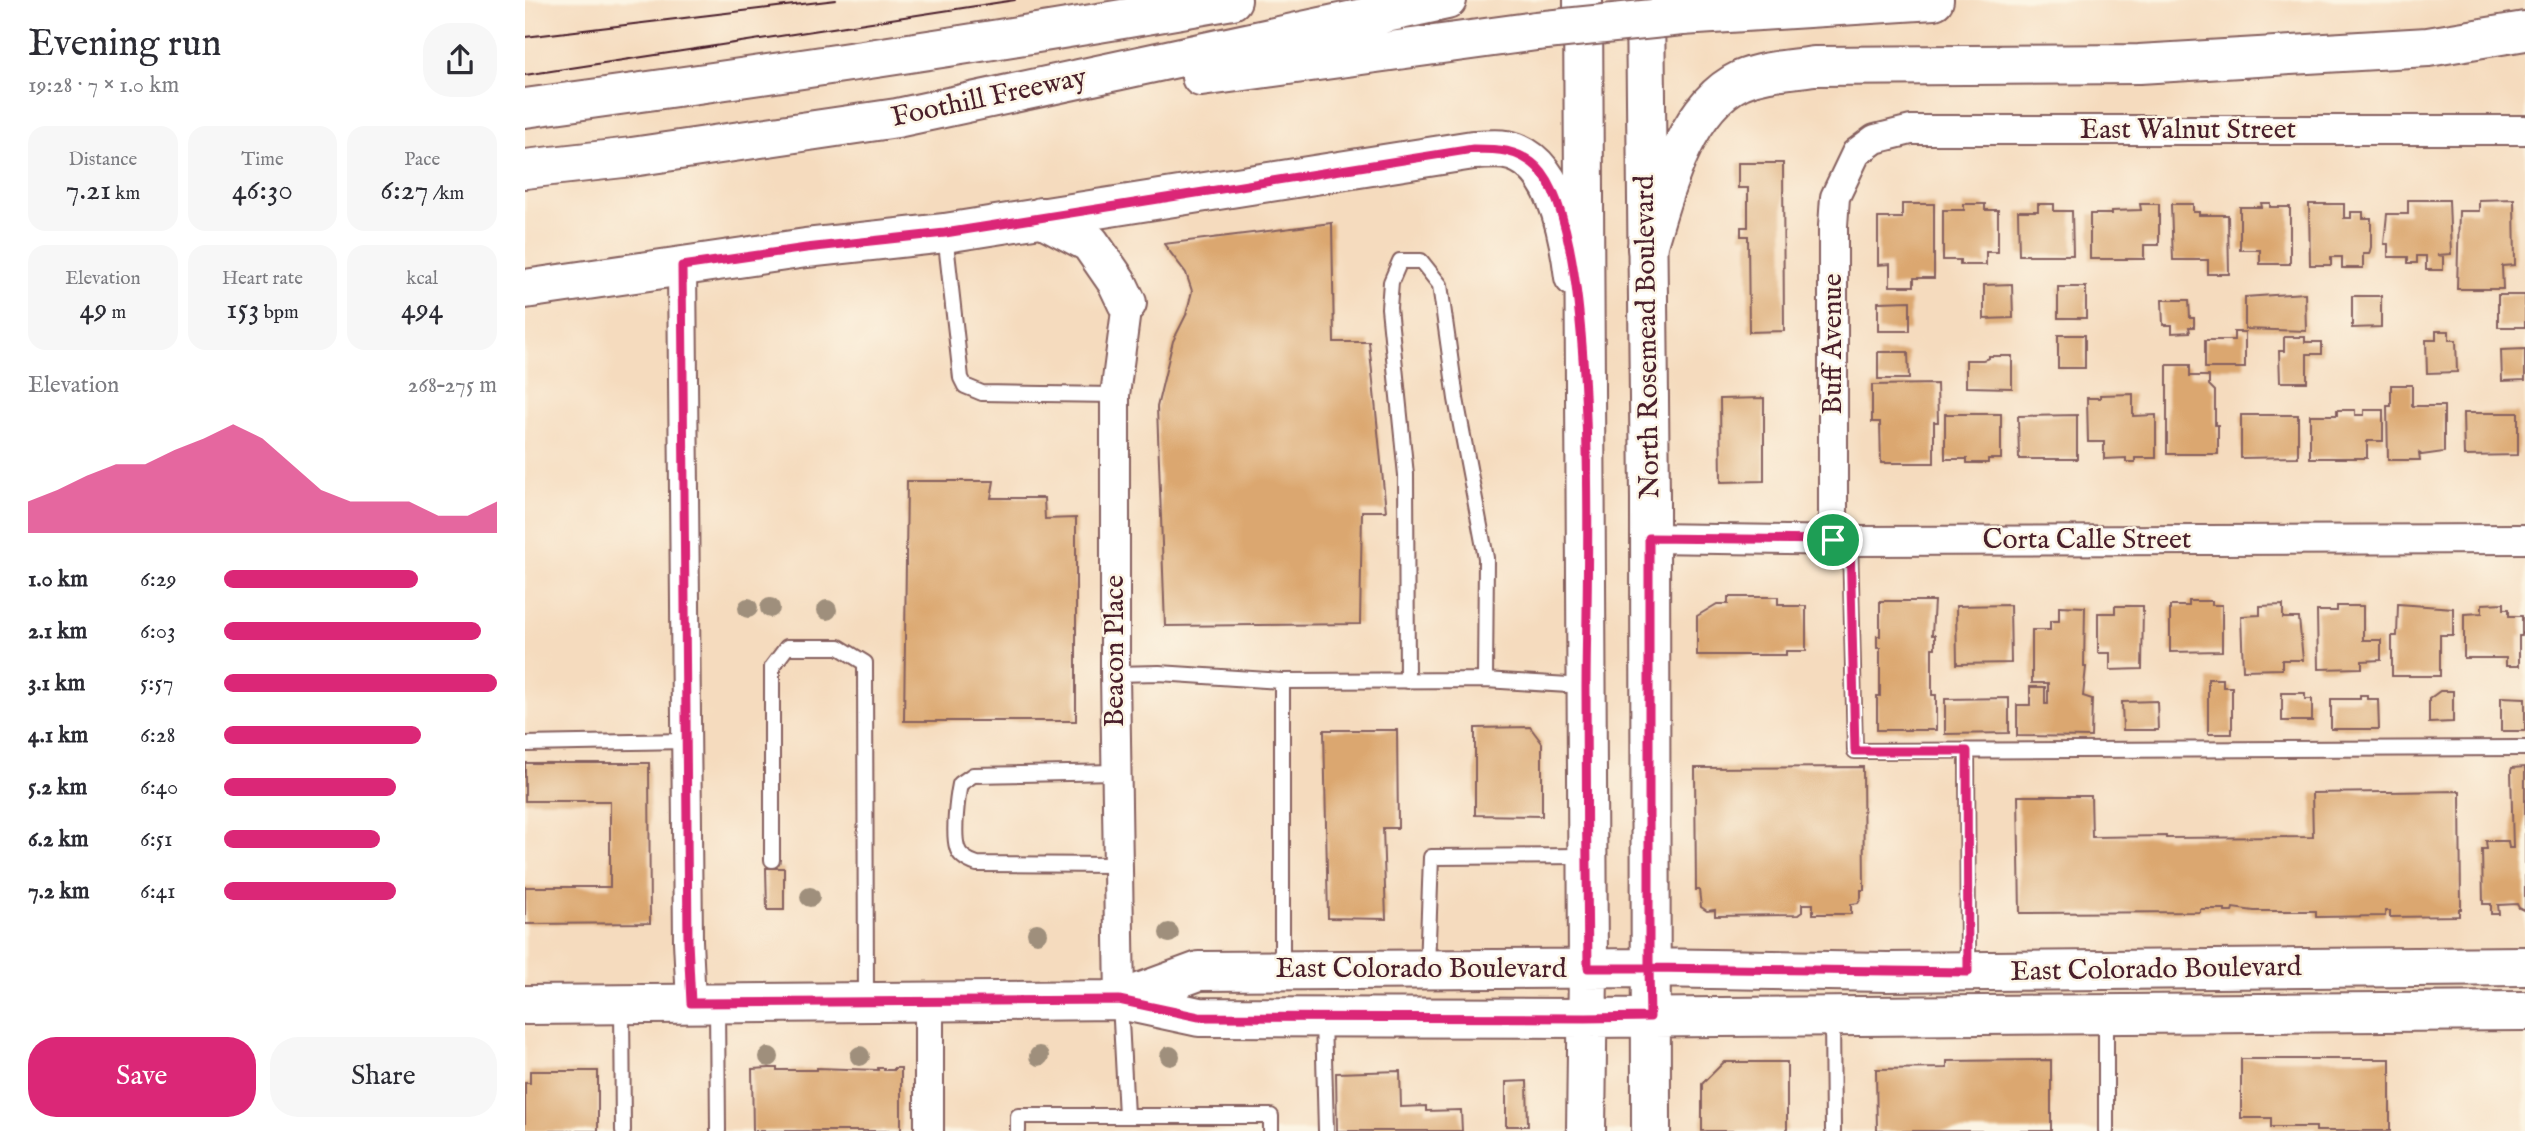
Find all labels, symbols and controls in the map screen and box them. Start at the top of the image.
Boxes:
text: Evening run [28,21,222,69]
button: share [423,23,497,97]
street label: Foothill Freeway [888,60,1090,136]
text: 19:28 · 7 × 1.0 km [28,71,179,100]
street label: East Walnut Street [2080,113,2297,148]
text: Distance [68,148,137,172]
text: Time [241,148,284,172]
text: Pace [404,148,440,172]
text: 7.21 [65,172,111,210]
text: 46:30 [232,172,293,210]
text: 6:27 [380,172,429,210]
street label: North Rosemead Boulevard [1628,175,1668,499]
text: km [111,182,140,206]
text: /km [429,182,464,206]
text: Elevation [65,267,141,291]
text: Heart rate [222,267,303,291]
text: kcal [406,267,438,291]
street label: Buff Avenue [1816,273,1851,415]
text: 49 [80,291,107,329]
text: 153 [226,291,260,329]
text: 494 [401,291,443,329]
text: m [107,301,126,325]
text: bpm [260,301,299,325]
text: Elevation [28,371,119,400]
text: 268–275 m [407,371,497,400]
pin [1803,510,1863,570]
icon: arrive [1814,521,1852,559]
street label: Corta Calle Street [1983,523,2192,558]
text: 1.0 km [28,565,88,594]
text: 6:29 [140,565,177,594]
street label: Beacon Place [1098,575,1133,727]
text: 2.1 km [28,617,87,646]
text: 6:03 [140,617,176,646]
text: 3.1 km [28,669,85,698]
text: 5:57 [140,669,174,698]
text: 4.1 km [28,721,88,750]
text: 6:28 [140,721,176,750]
text: 5.2 km [28,773,87,802]
text: 6:40 [140,773,178,802]
text: 6.2 km [28,825,89,854]
text: 6:51 [140,825,173,854]
text: 7.2 km [28,877,90,906]
text: 6:41 [140,877,176,906]
street label: East Colorado Boulevard [2010,950,2302,990]
street label: East Colorado Boulevard [1275,952,1567,987]
button: Save [28,1037,256,1117]
button: Share [270,1037,497,1117]

